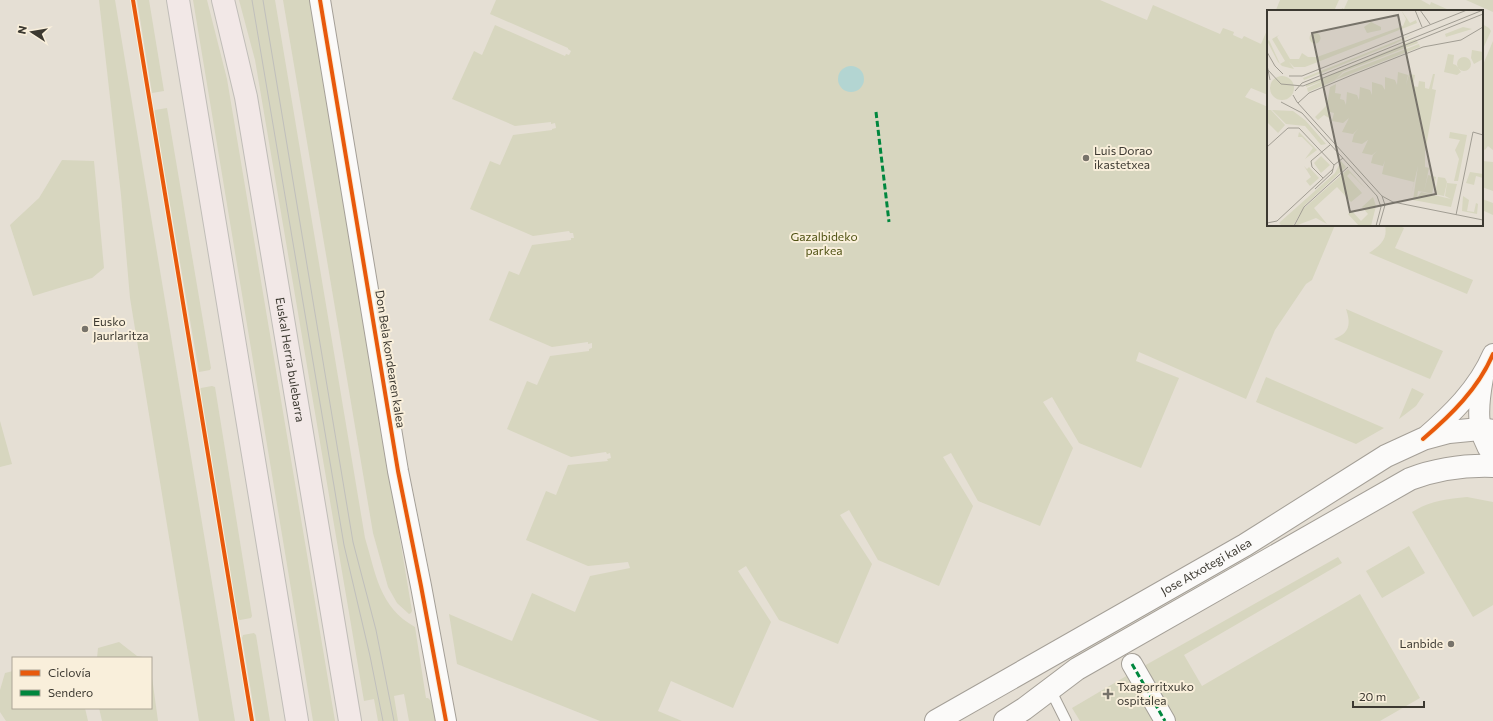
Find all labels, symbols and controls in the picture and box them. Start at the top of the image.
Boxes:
inset map [1267,10,1483,226]
north arrow [12,12,52,52]
text: N [15,24,29,35]
place label: Luis Dorao ikastetxea [1094,143,1153,171]
marker: Luis Dorao ikastetxea [1081,153,1091,163]
park label: Gazalbideko parkea [790,229,858,257]
street label: Don Bela kondearen kalea [373,289,409,429]
street label: Euskal Herria bulebarra [273,296,308,423]
place label: Eusko Jaurlaritza [93,314,149,343]
marker: Eusko Jaurlaritza [80,324,90,334]
street label: Jose Atxotegi kalea [1158,535,1254,598]
place label: Lanbide [1400,636,1443,650]
marker: Lanbide [1446,639,1456,649]
legend [12,657,152,709]
text: Ciclovía [48,665,91,679]
place label: Txagorritxuko ospitalea [1117,679,1194,707]
scale bar [1353,683,1424,709]
text: Sendero [48,685,93,699]
marker: Txagorritxuko ospitalea [1102,688,1114,700]
text: 20 m [1359,689,1386,703]

